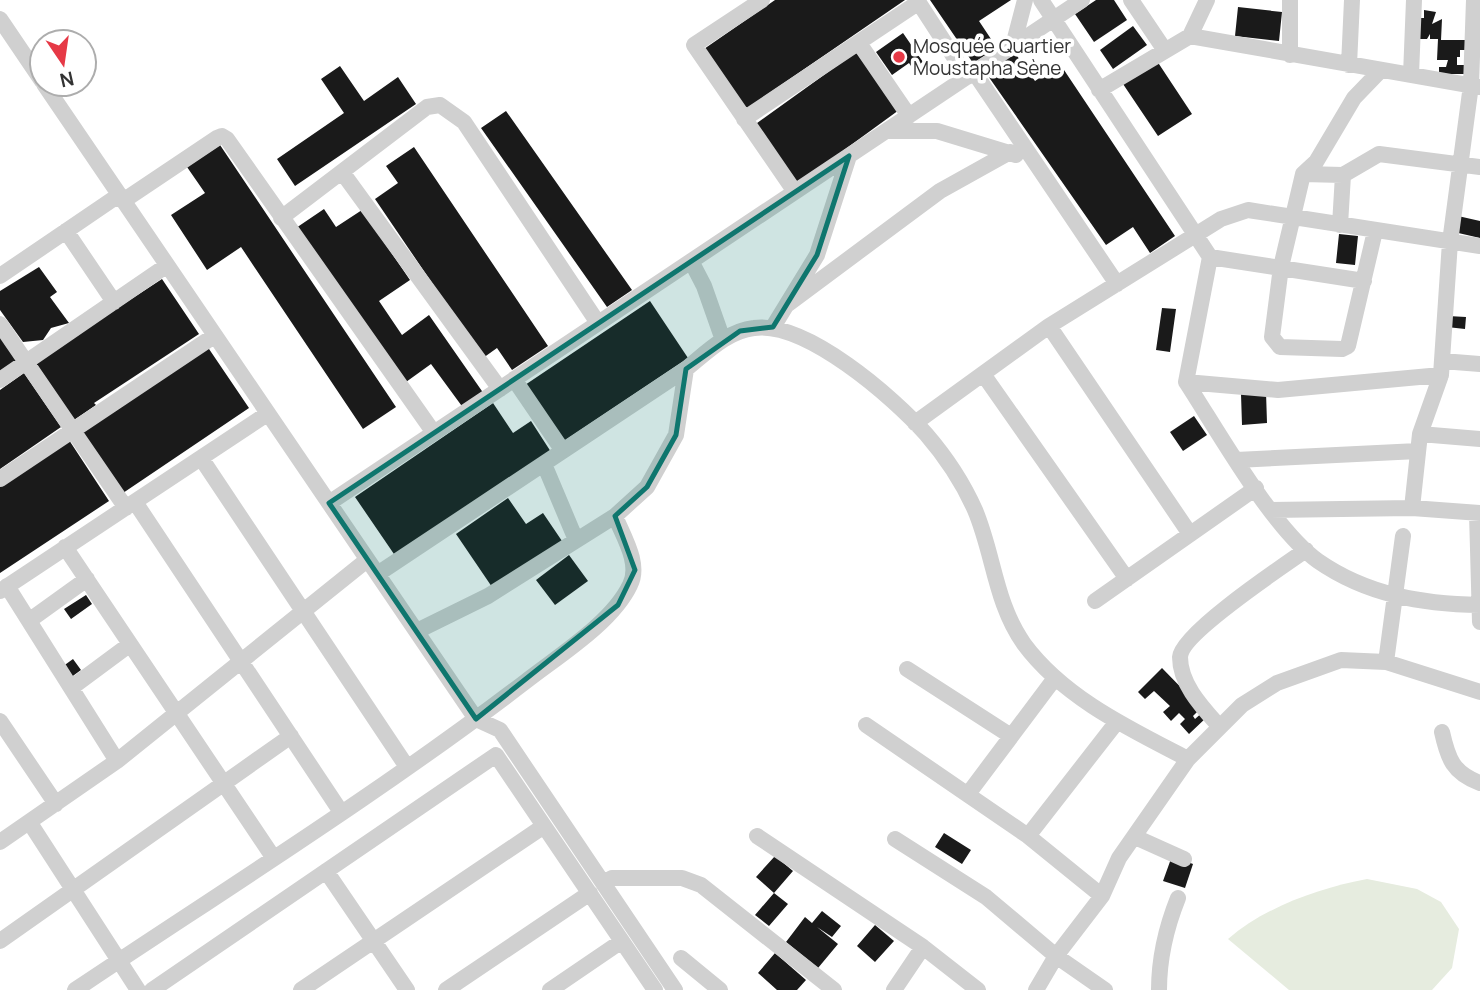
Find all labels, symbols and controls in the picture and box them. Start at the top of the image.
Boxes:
north arrow [28,28,98,98]
place label: Mosquée Quartier Moustapha Sène [913,33,1071,81]
marker: Mosquée Quartier Moustapha Sène [891,49,907,65]
text: N [57,65,76,94]

